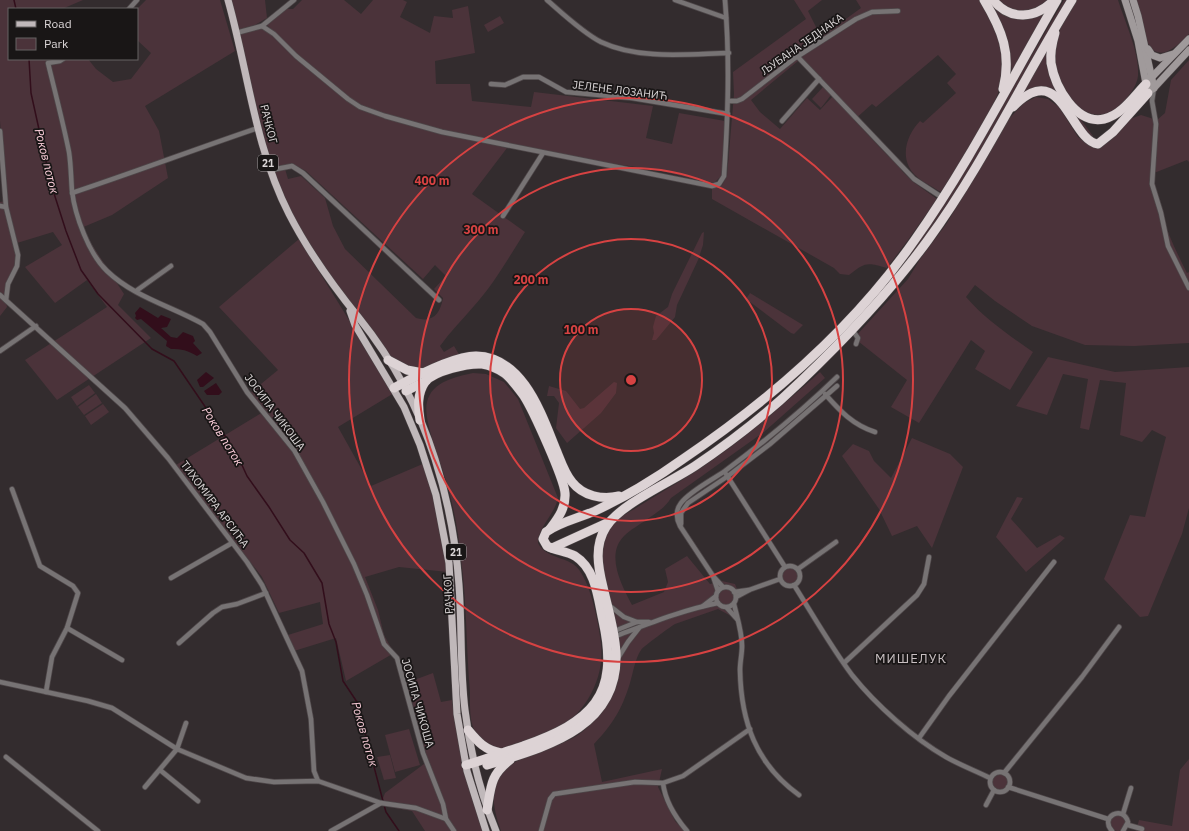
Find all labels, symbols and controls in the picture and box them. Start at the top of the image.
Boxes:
legend [8,8,138,60]
street label: ЉУБАНА ЈЕДНАКА [758,10,846,78]
text: Road [44,16,72,31]
text: Park [44,36,69,51]
street label: ЈЕЛЕНЕ ЛОЗАНИЋ [572,77,669,103]
street label: РАЧКОГ [257,103,281,146]
water label: Роков поток [32,127,63,196]
road number: 21 [258,155,278,171]
text: 400 m [414,173,450,188]
text: 300 m [463,222,499,237]
text: 200 m [513,272,549,287]
text: 100 m [563,322,599,337]
street label: ЈОСИПА ЧИКОША [242,371,308,453]
centre of rings [624,373,638,387]
water label: Роков поток [199,404,247,469]
street label: ТИХОМИРА АРСИЋА [178,458,252,550]
road number: 21 [446,544,466,560]
street label: РАЧКОГ [440,573,456,614]
district label: МИШЕЛУК [875,650,947,667]
street label: ЈОСИПА ЧИКОША [399,657,437,749]
water label: Роков поток [349,700,382,769]

